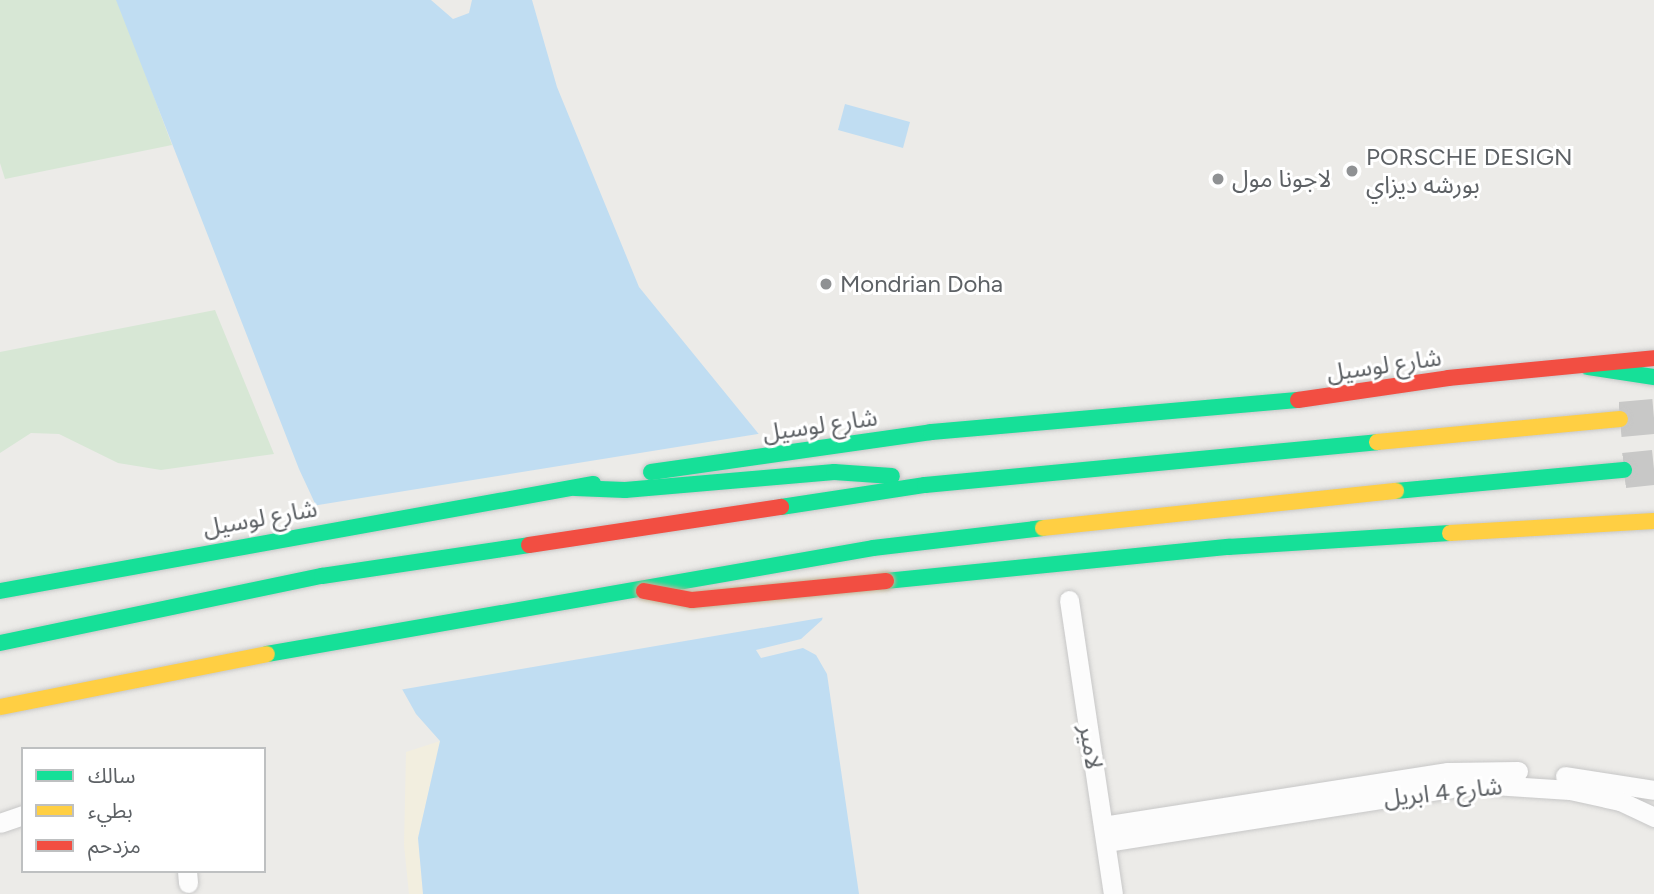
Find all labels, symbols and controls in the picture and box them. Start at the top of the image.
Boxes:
place label: PORSCHE DESIGN بورشه ديزاي [1366,143,1573,199]
marker: PORSCHE DESIGN بورشه ديزاي [1344,163,1360,179]
place label: لاجونا مول [1232,165,1331,193]
marker: لاجونا مول [1210,171,1226,187]
place label: Mondrian Doha [840,270,1003,298]
marker: Mondrian Doha [818,276,834,292]
street label: شارع لوسيل [1325,343,1443,387]
street label: شارع لوسيل [761,403,879,447]
street label: شارع لوسيل [201,494,319,542]
street label: لامير [1073,723,1109,771]
legend [21,747,266,873]
text: سالك [88,763,135,788]
street label: شارع 4 ابريل [1382,771,1504,813]
text: بطيء [88,798,133,823]
text: مزدحم [88,833,141,858]

